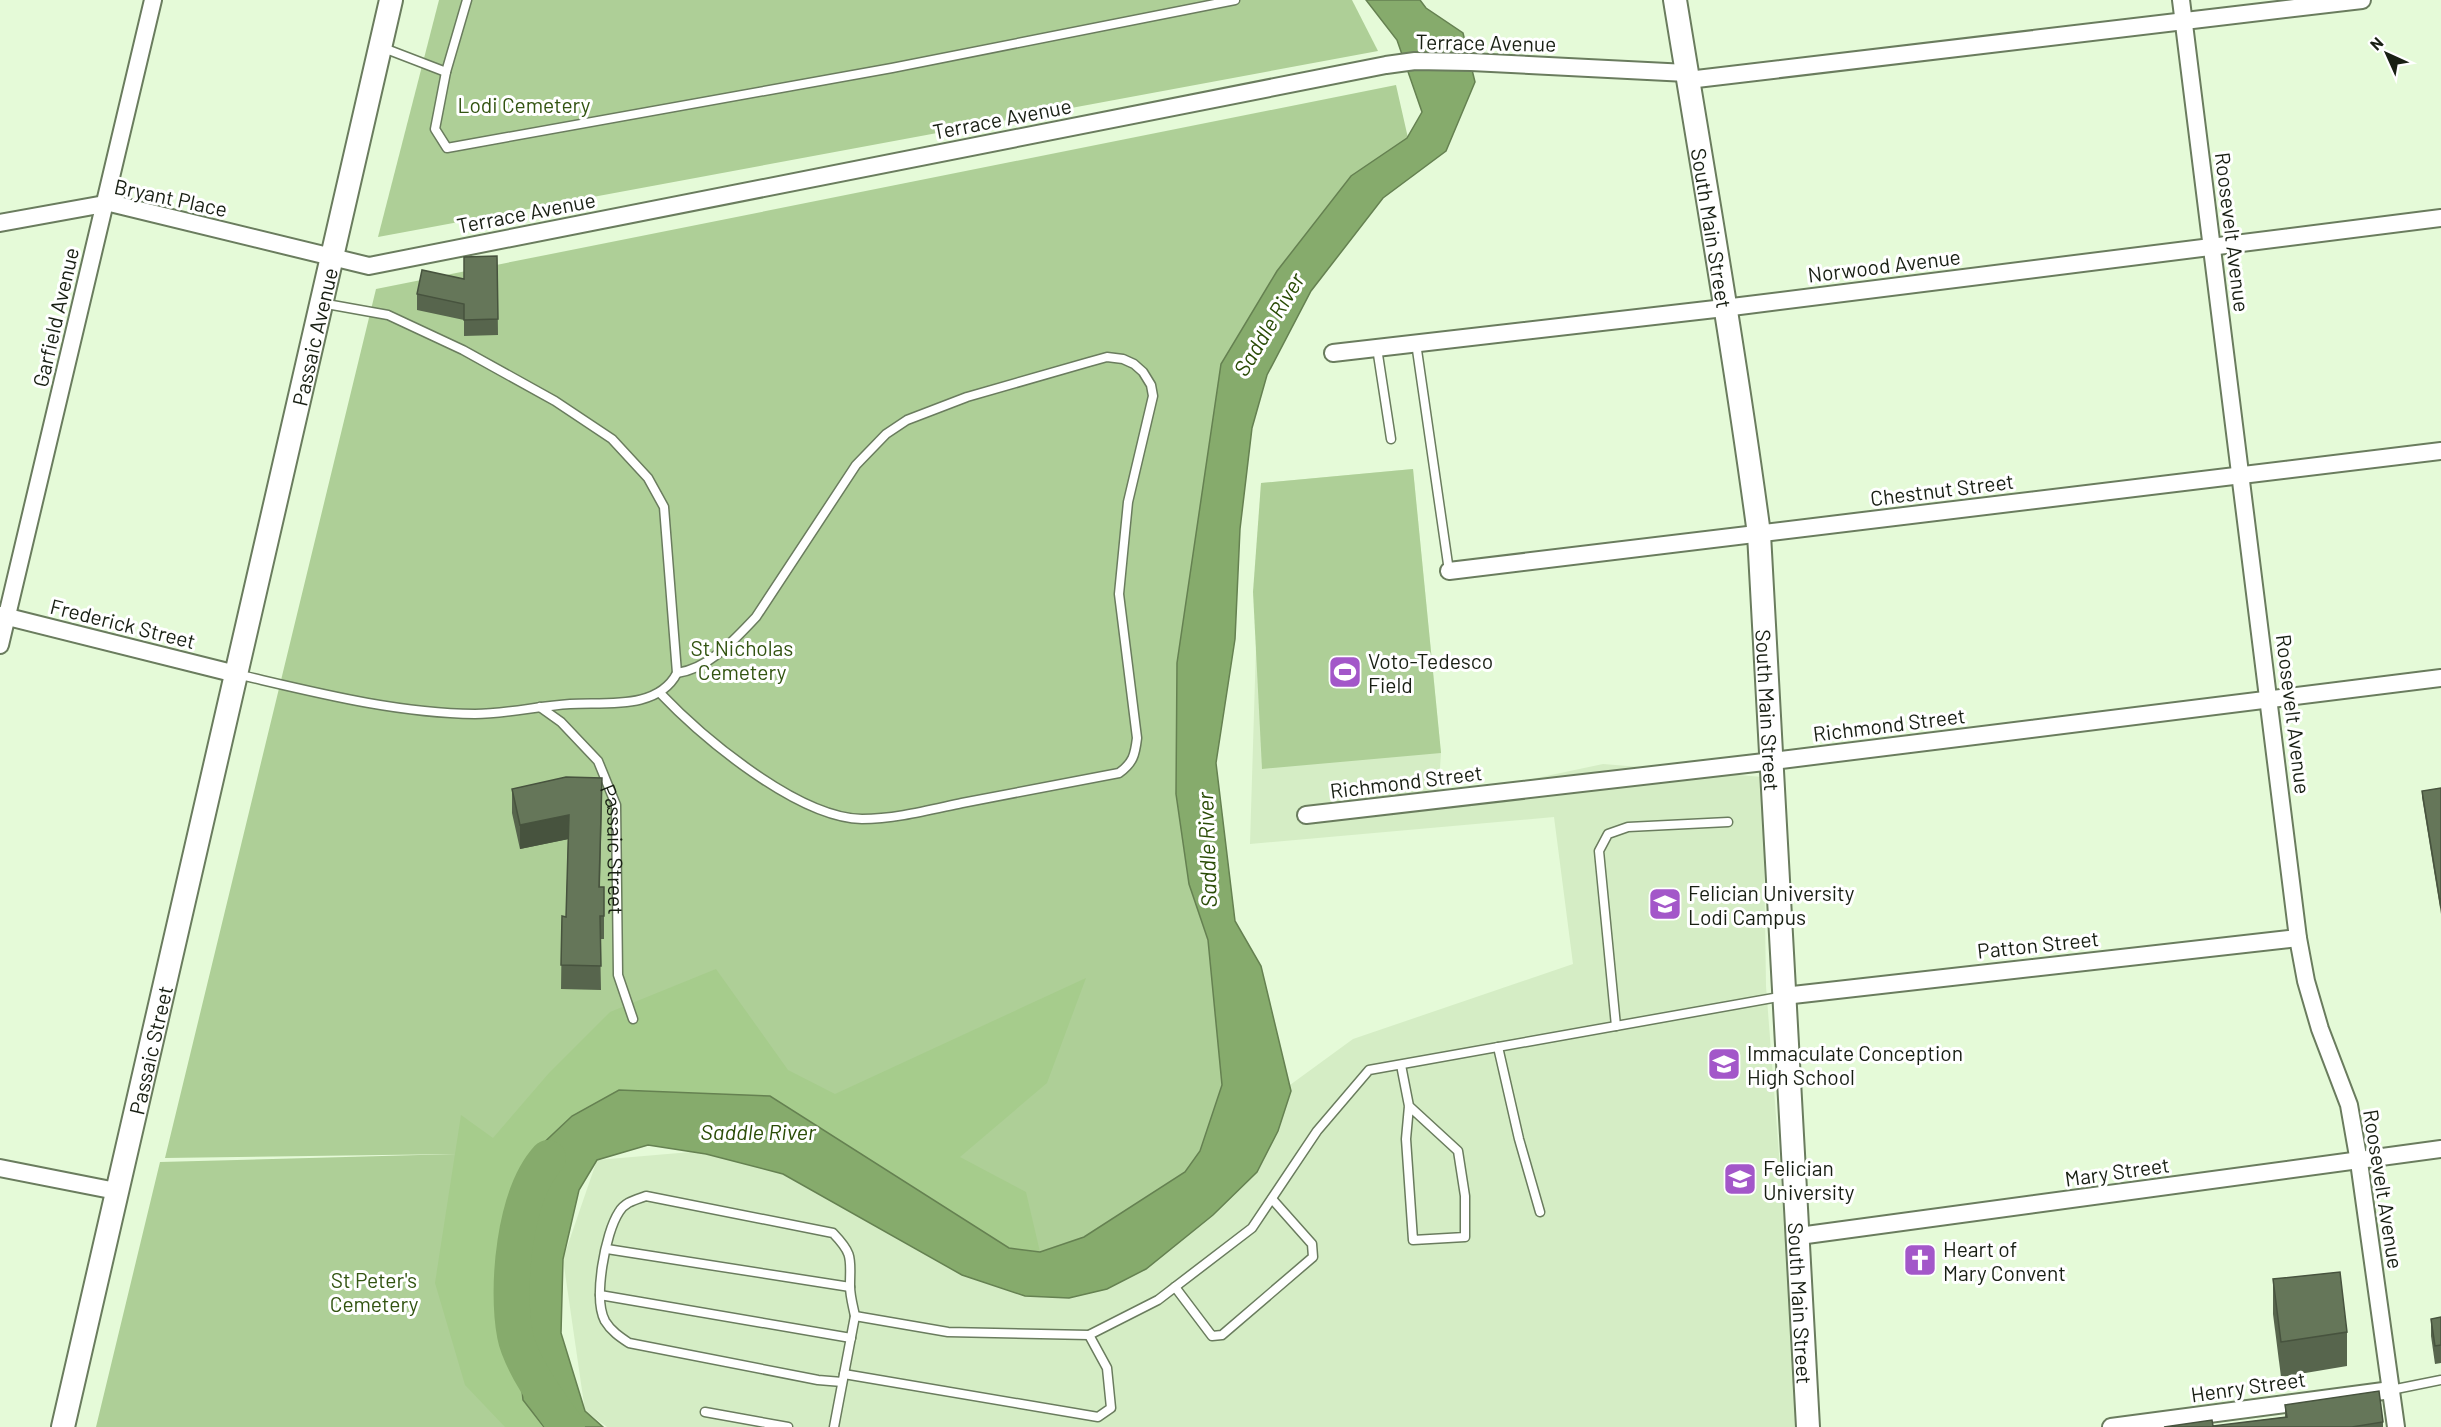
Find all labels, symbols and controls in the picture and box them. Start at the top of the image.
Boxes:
north arrow [2357,24,2417,84]
street label: Terrace Avenue [1415,28,1557,56]
text: N [2366,33,2387,54]
park label: Lodi Cemetery [457,92,591,117]
street label: Terrace Avenue [931,92,1073,144]
street label: South Main Street [1687,146,1738,310]
street label: Roosevelt Avenue [2211,151,2255,313]
street label: Bryant Place [112,173,230,221]
street label: Terrace Avenue [455,186,597,238]
street label: Norwood Avenue [1806,243,1962,287]
street label: Garfield Avenue [27,245,83,389]
street label: Passaic Avenue [286,265,342,408]
water label: Saddle River [1227,267,1309,380]
street label: Chestnut Street [1869,468,2015,510]
street label: Frederick Street [48,593,198,653]
street label: South Main Street [1752,628,1786,792]
street label: Roosevelt Avenue [2272,633,2316,795]
park label: St Nicholas Cemetery [691,635,793,684]
place label: Voto-Tedesco Field [1368,648,1493,697]
sports icon: Voto-Tedesco Field [1327,654,1363,690]
street label: Richmond Street [1811,702,1967,746]
street label: Richmond Street [1328,759,1484,803]
street label: Passaic Street [596,780,630,915]
water label: Saddle River [1191,791,1221,908]
place label: Felician University Lodi Campus [1688,880,1855,929]
school or university icon: Felician University Lodi Campus [1647,886,1683,922]
street label: Patton Street [1976,925,2100,963]
street label: Passaic Street [123,983,177,1117]
place label: Immaculate Conception High School [1747,1040,1963,1089]
school or university icon: Immaculate Conception High School [1706,1046,1742,1082]
street label: Roosevelt Avenue [2359,1108,2409,1270]
water label: Saddle River [700,1118,817,1144]
street label: Mary Street [2063,1151,2171,1191]
place label: Felician University [1763,1155,1855,1204]
school or university icon: Felician University [1722,1161,1758,1197]
street label: South Main Street [1784,1222,1818,1385]
place label: Heart of Mary Convent [1943,1236,2066,1285]
church icon: Heart of Mary Convent [1902,1242,1938,1278]
park label: St Peter's Cemetery [330,1267,419,1316]
street label: Henry Street [2189,1366,2307,1406]

